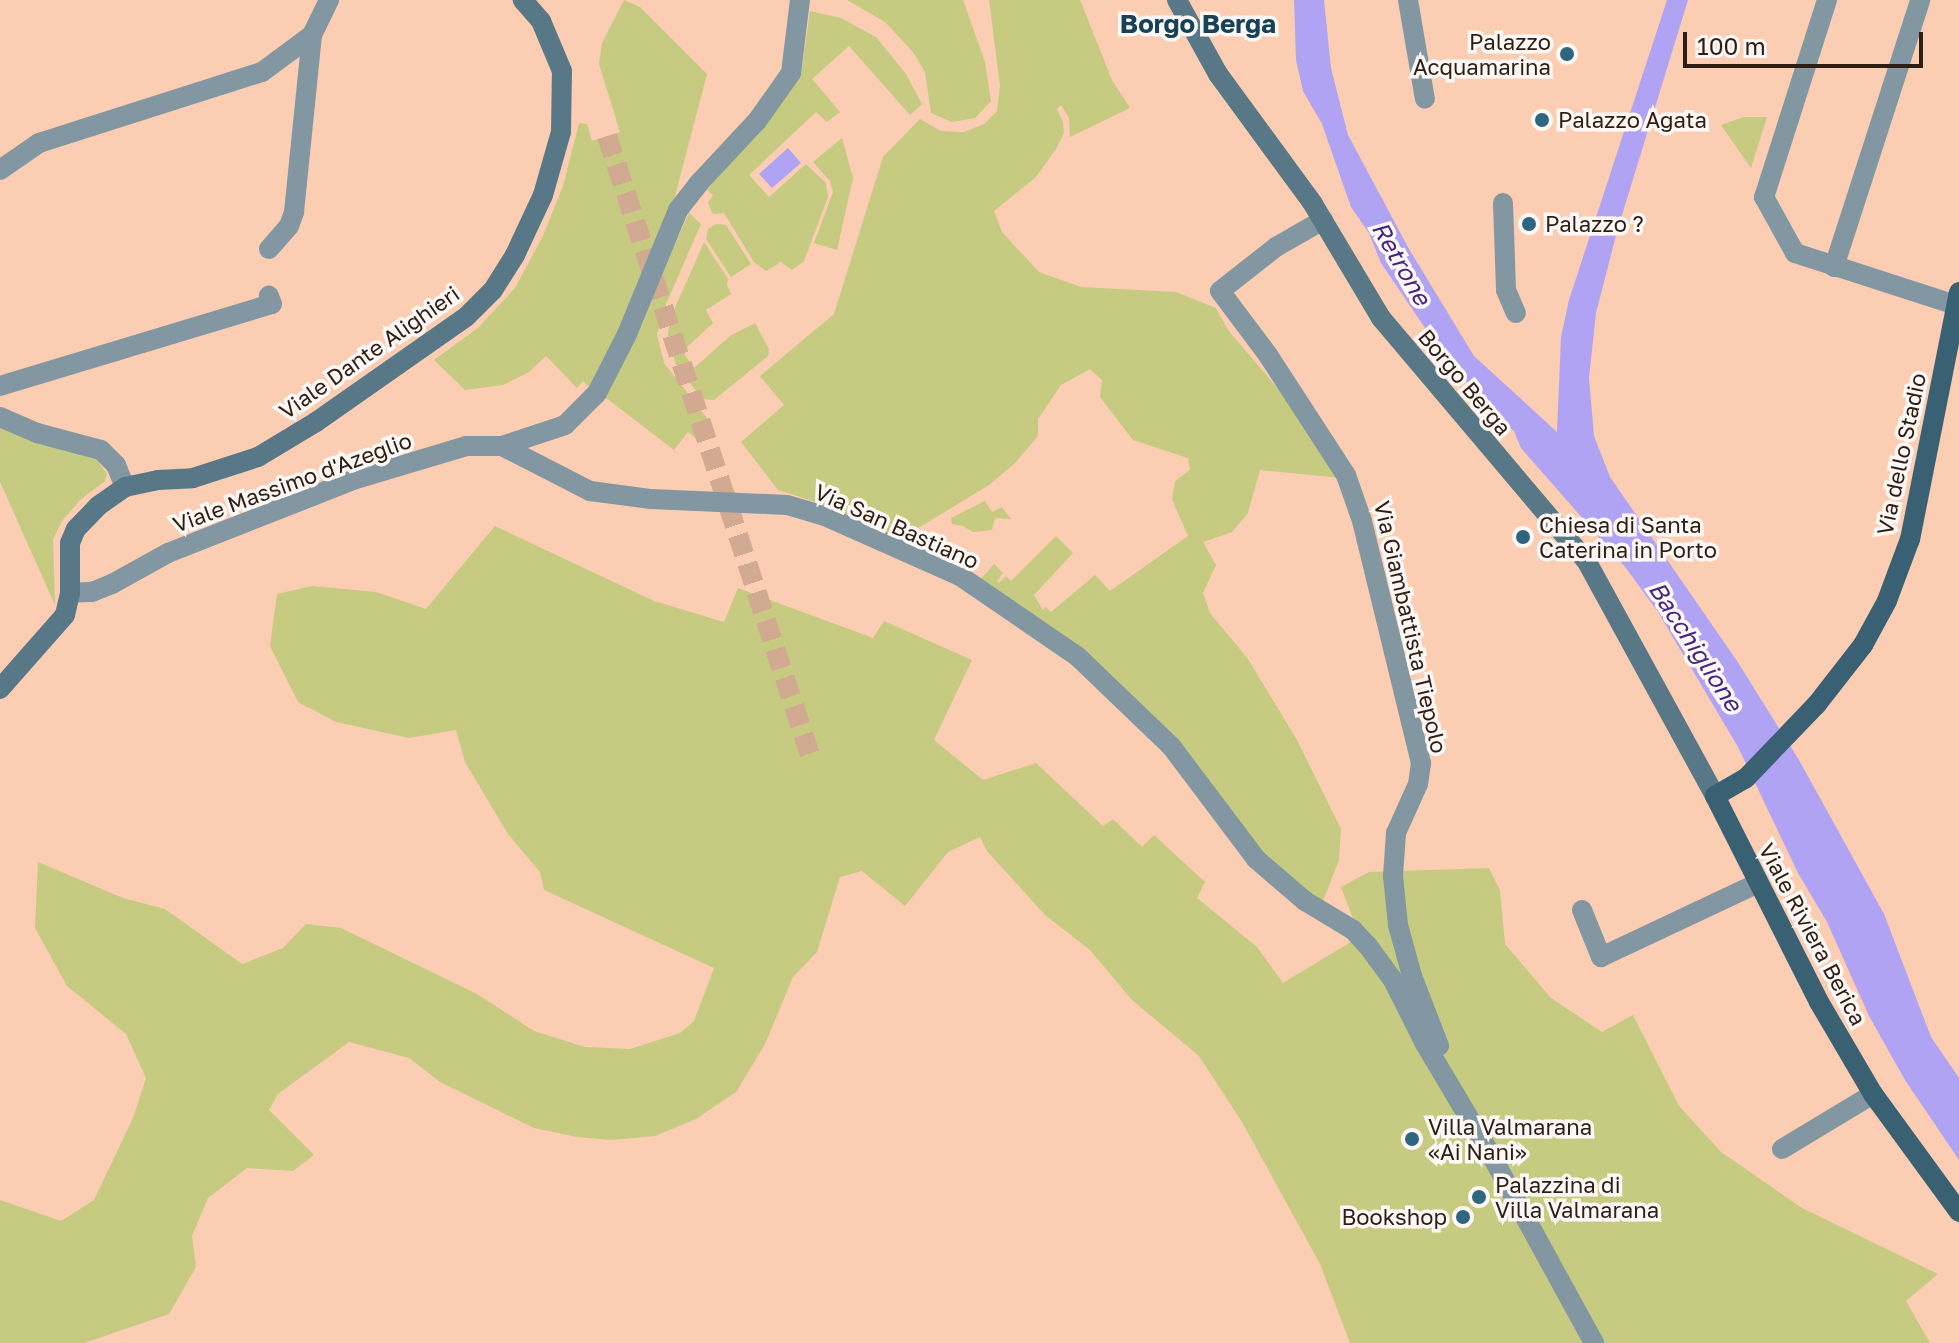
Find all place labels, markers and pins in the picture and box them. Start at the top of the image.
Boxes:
place label: Palazzo Acquamarina [1413,28,1551,80]
marker: Palazzo Acquamarina [1558,45,1576,63]
place label: Palazzo Agata [1558,107,1707,133]
marker: Palazzo Agata [1533,111,1551,129]
place label: Palazzo ? [1545,211,1644,237]
marker: Palazzo ? [1520,215,1538,233]
place label: Chiesa di Santa Caterina in Porto [1539,511,1717,562]
marker: Chiesa di Santa Caterina in Porto [1514,528,1532,546]
place label: Villa Valmarana «Ai Nani» [1428,1113,1592,1164]
marker: Villa Valmarana «Ai Nani» [1403,1130,1421,1148]
place label: Palazzina di Villa Valmarana [1495,1171,1659,1222]
marker: Palazzina di Villa Valmarana [1470,1188,1488,1206]
place label: Bookshop [1342,1204,1447,1230]
marker: Bookshop [1454,1208,1472,1226]

